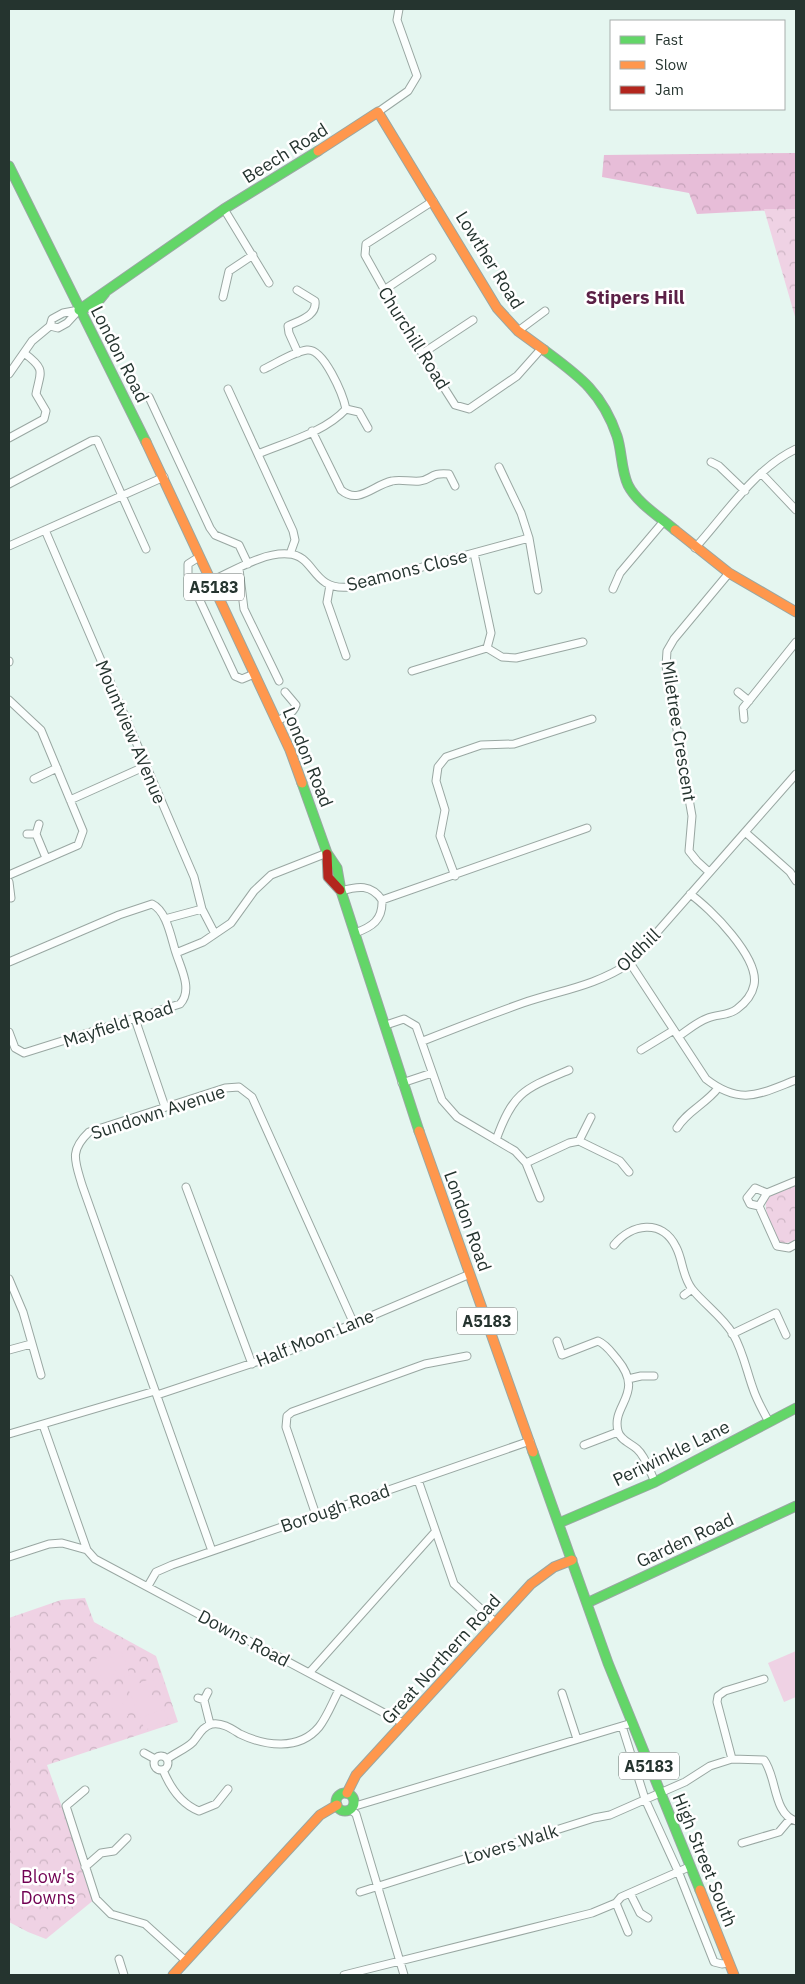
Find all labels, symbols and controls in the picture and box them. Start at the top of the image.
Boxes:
legend [610,20,785,110]
text: Fast [655,30,683,49]
text: Slow [655,55,688,74]
text: Jam [655,80,684,99]
street label: Beech Road [238,118,332,188]
street label: Lowther Road [451,207,529,313]
street label: Churchill Road [373,282,455,394]
district label: Stipers Hill [586,285,685,309]
street label: London Road [86,302,154,406]
street label: Seamons Close [344,544,470,596]
road number: A5183 [184,574,244,600]
street label: Mountview AVenue [90,657,172,808]
street label: Miletree Crescent [656,659,702,803]
street label: London Road [278,704,338,810]
street label: Oldhill [611,923,665,977]
street label: Mayfield Road [60,995,176,1053]
street label: Sundown Avenue [88,1079,228,1145]
street label: London Road [439,1167,497,1275]
street label: Half Moon Lane [253,1304,377,1372]
road number: A5183 [457,1308,517,1334]
street label: Periwinkle Lane [609,1415,733,1491]
street label: Borough Road [277,1479,393,1537]
street label: Garden Road [633,1507,737,1573]
street label: Great Northern Road [376,1589,506,1729]
street label: Downs Road [194,1604,294,1672]
road number: A5183 [619,1752,679,1780]
street label: High Street South [668,1790,742,1930]
street label: Lovers Walk [461,1819,561,1869]
park label: Blow's Downs [21,1865,75,1909]

